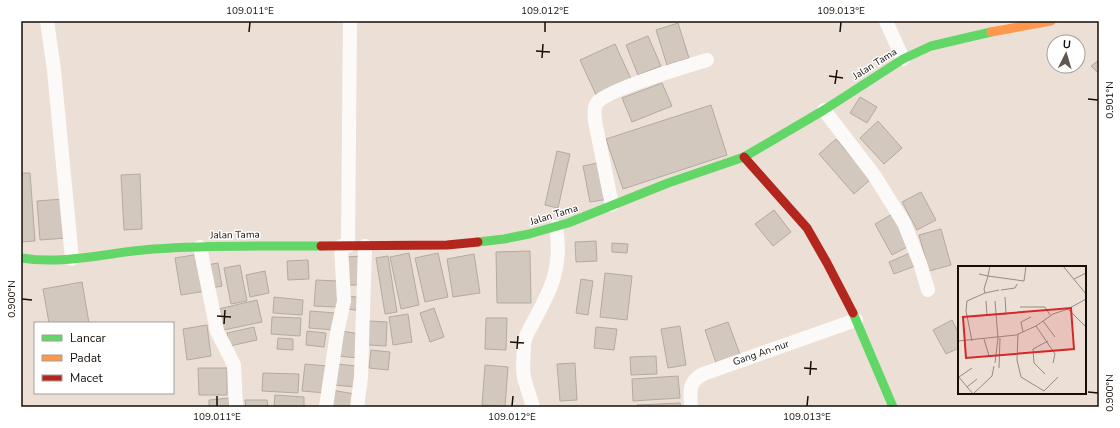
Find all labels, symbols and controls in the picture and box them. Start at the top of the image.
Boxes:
text: 109.011°E [226,4,274,18]
text: 109.012°E [521,4,569,18]
text: 109.013°E [817,4,865,18]
north arrow [1046,34,1086,74]
text: U [1062,37,1072,52]
street label: Jalan Tama [849,45,900,84]
text: 0.901°N [1103,81,1117,119]
street label: Jalan Tama [527,201,580,229]
street label: Jalan Tama [209,228,260,242]
inset map [958,266,1086,394]
text: 0.900°N [5,280,19,318]
legend [34,322,174,394]
text: Lancar [70,330,107,346]
street label: Gang An-nur [731,337,791,369]
text: Padat [70,350,102,366]
text: Macet [70,370,103,386]
text: 0.900°N [1103,374,1117,412]
text: 109.011°E [193,410,241,424]
text: 109.012°E [488,410,536,424]
text: 109.013°E [783,410,831,424]

